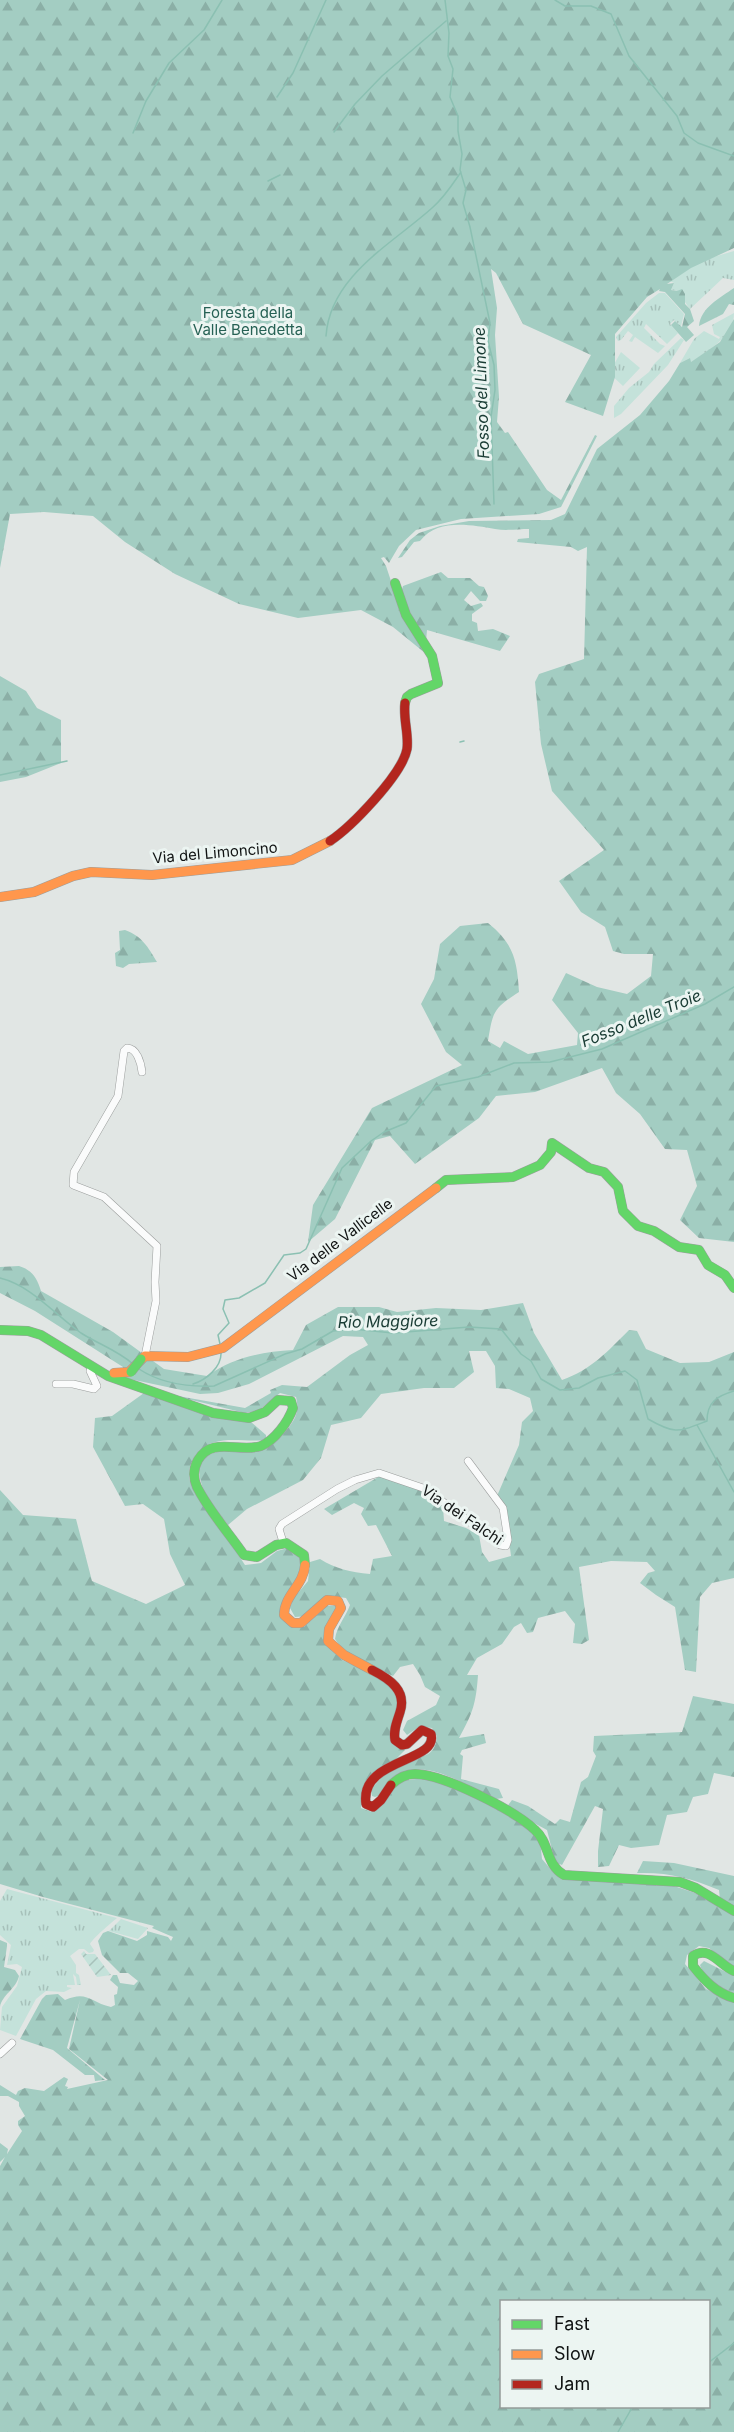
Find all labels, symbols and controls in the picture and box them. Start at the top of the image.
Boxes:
park label: Foresta della Valle Benedetta [193,303,303,339]
water label: Fosso del Limone [469,327,493,459]
street label: Via del Limoncino [152,838,278,867]
water label: Fosso delle Troie [578,985,704,1051]
street label: Via delle Vallicelle [283,1194,396,1285]
water label: Rio Maggiore [338,1310,438,1332]
street label: Via dei Falchi [418,1480,507,1549]
legend [500,2300,710,2408]
text: Fast [554,2313,590,2334]
text: Slow [554,2343,595,2364]
text: Jam [554,2373,590,2394]

